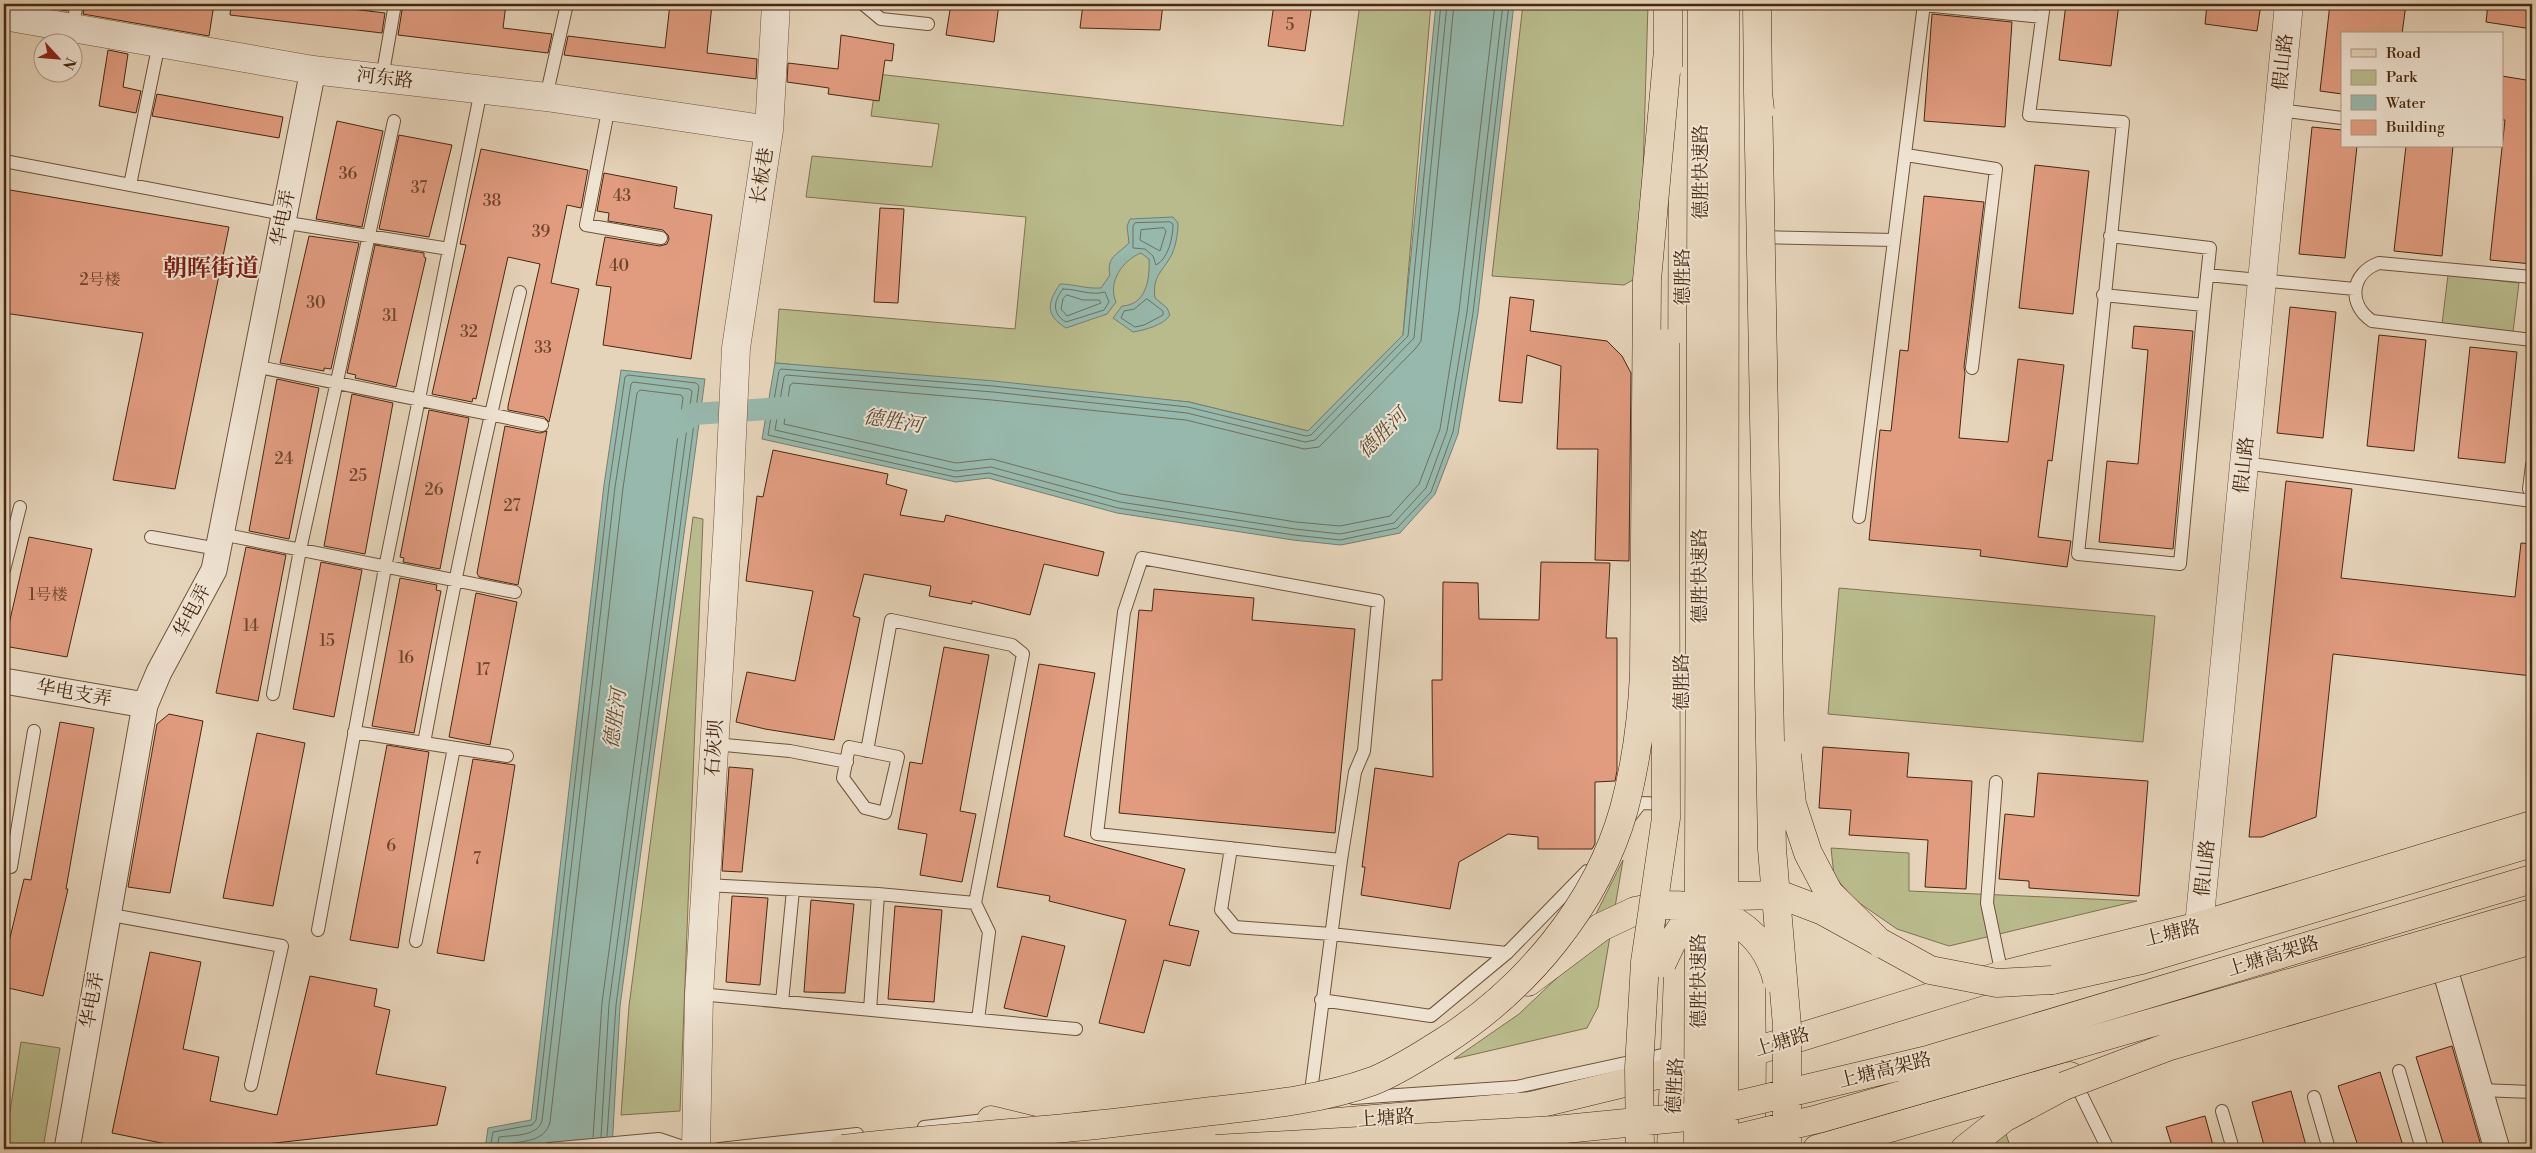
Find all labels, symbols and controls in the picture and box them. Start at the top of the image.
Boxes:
house number: 5 [1286,15,1295,35]
north arrow [32,32,82,82]
street label: 假山路 [2268,32,2298,92]
legend [2341,32,2504,148]
text: Road [2386,44,2421,63]
text: N [58,54,79,72]
street label: 河东路 [355,63,415,93]
text: Park [2386,68,2418,87]
text: Water [2385,94,2426,113]
text: Building [2385,118,2445,137]
street label: 德胜快速路 [1689,124,1713,220]
street label: 长板巷 [746,146,778,206]
house number: 36 [339,164,358,184]
house number: 37 [411,178,427,198]
house number: 43 [613,186,631,206]
street label: 华电弄 [266,188,300,248]
house number: 38 [483,191,502,211]
house number: 39 [532,222,551,242]
street label: 德胜路 [1671,248,1695,306]
district label: 朝晖街道 [163,254,259,284]
house number: 40 [609,256,629,276]
house number: 2号楼 [79,270,121,290]
house number: 30 [306,293,326,313]
house number: 31 [382,306,398,326]
house number: 32 [460,322,478,342]
house number: 33 [534,338,552,358]
water label: 德胜河 [1353,402,1415,464]
water label: 德胜河 [861,405,928,440]
street label: 假山路 [2229,435,2259,495]
house number: 24 [275,449,294,469]
house number: 25 [349,466,367,486]
house number: 26 [425,480,444,500]
house number: 27 [503,496,521,516]
street label: 德胜快速路 [1688,528,1712,624]
street label: 华电弄 [168,580,216,642]
house number: 1号楼 [29,585,67,605]
house number: 14 [243,616,259,636]
house number: 15 [319,631,335,651]
house number: 16 [398,648,414,668]
street label: 德胜路 [1670,653,1694,711]
house number: 17 [476,660,490,680]
street label: 华电支弄 [34,675,114,711]
water label: 德胜河 [599,685,633,750]
street label: 石灰坝 [700,719,728,777]
house number: 6 [386,836,396,856]
street label: 假山路 [2190,838,2220,898]
house number: 7 [473,849,481,869]
street label: 上塘路 [2141,914,2203,952]
street label: 上塘高架路 [2224,931,2322,981]
street label: 德胜快速路 [1687,933,1711,1029]
street label: 华电弄 [75,970,109,1030]
street label: 上塘路 [1751,1022,1813,1062]
street label: 上塘高架路 [1836,1047,1934,1093]
street label: 德胜路 [1662,1057,1688,1115]
street label: 上塘路 [1357,1104,1415,1132]

